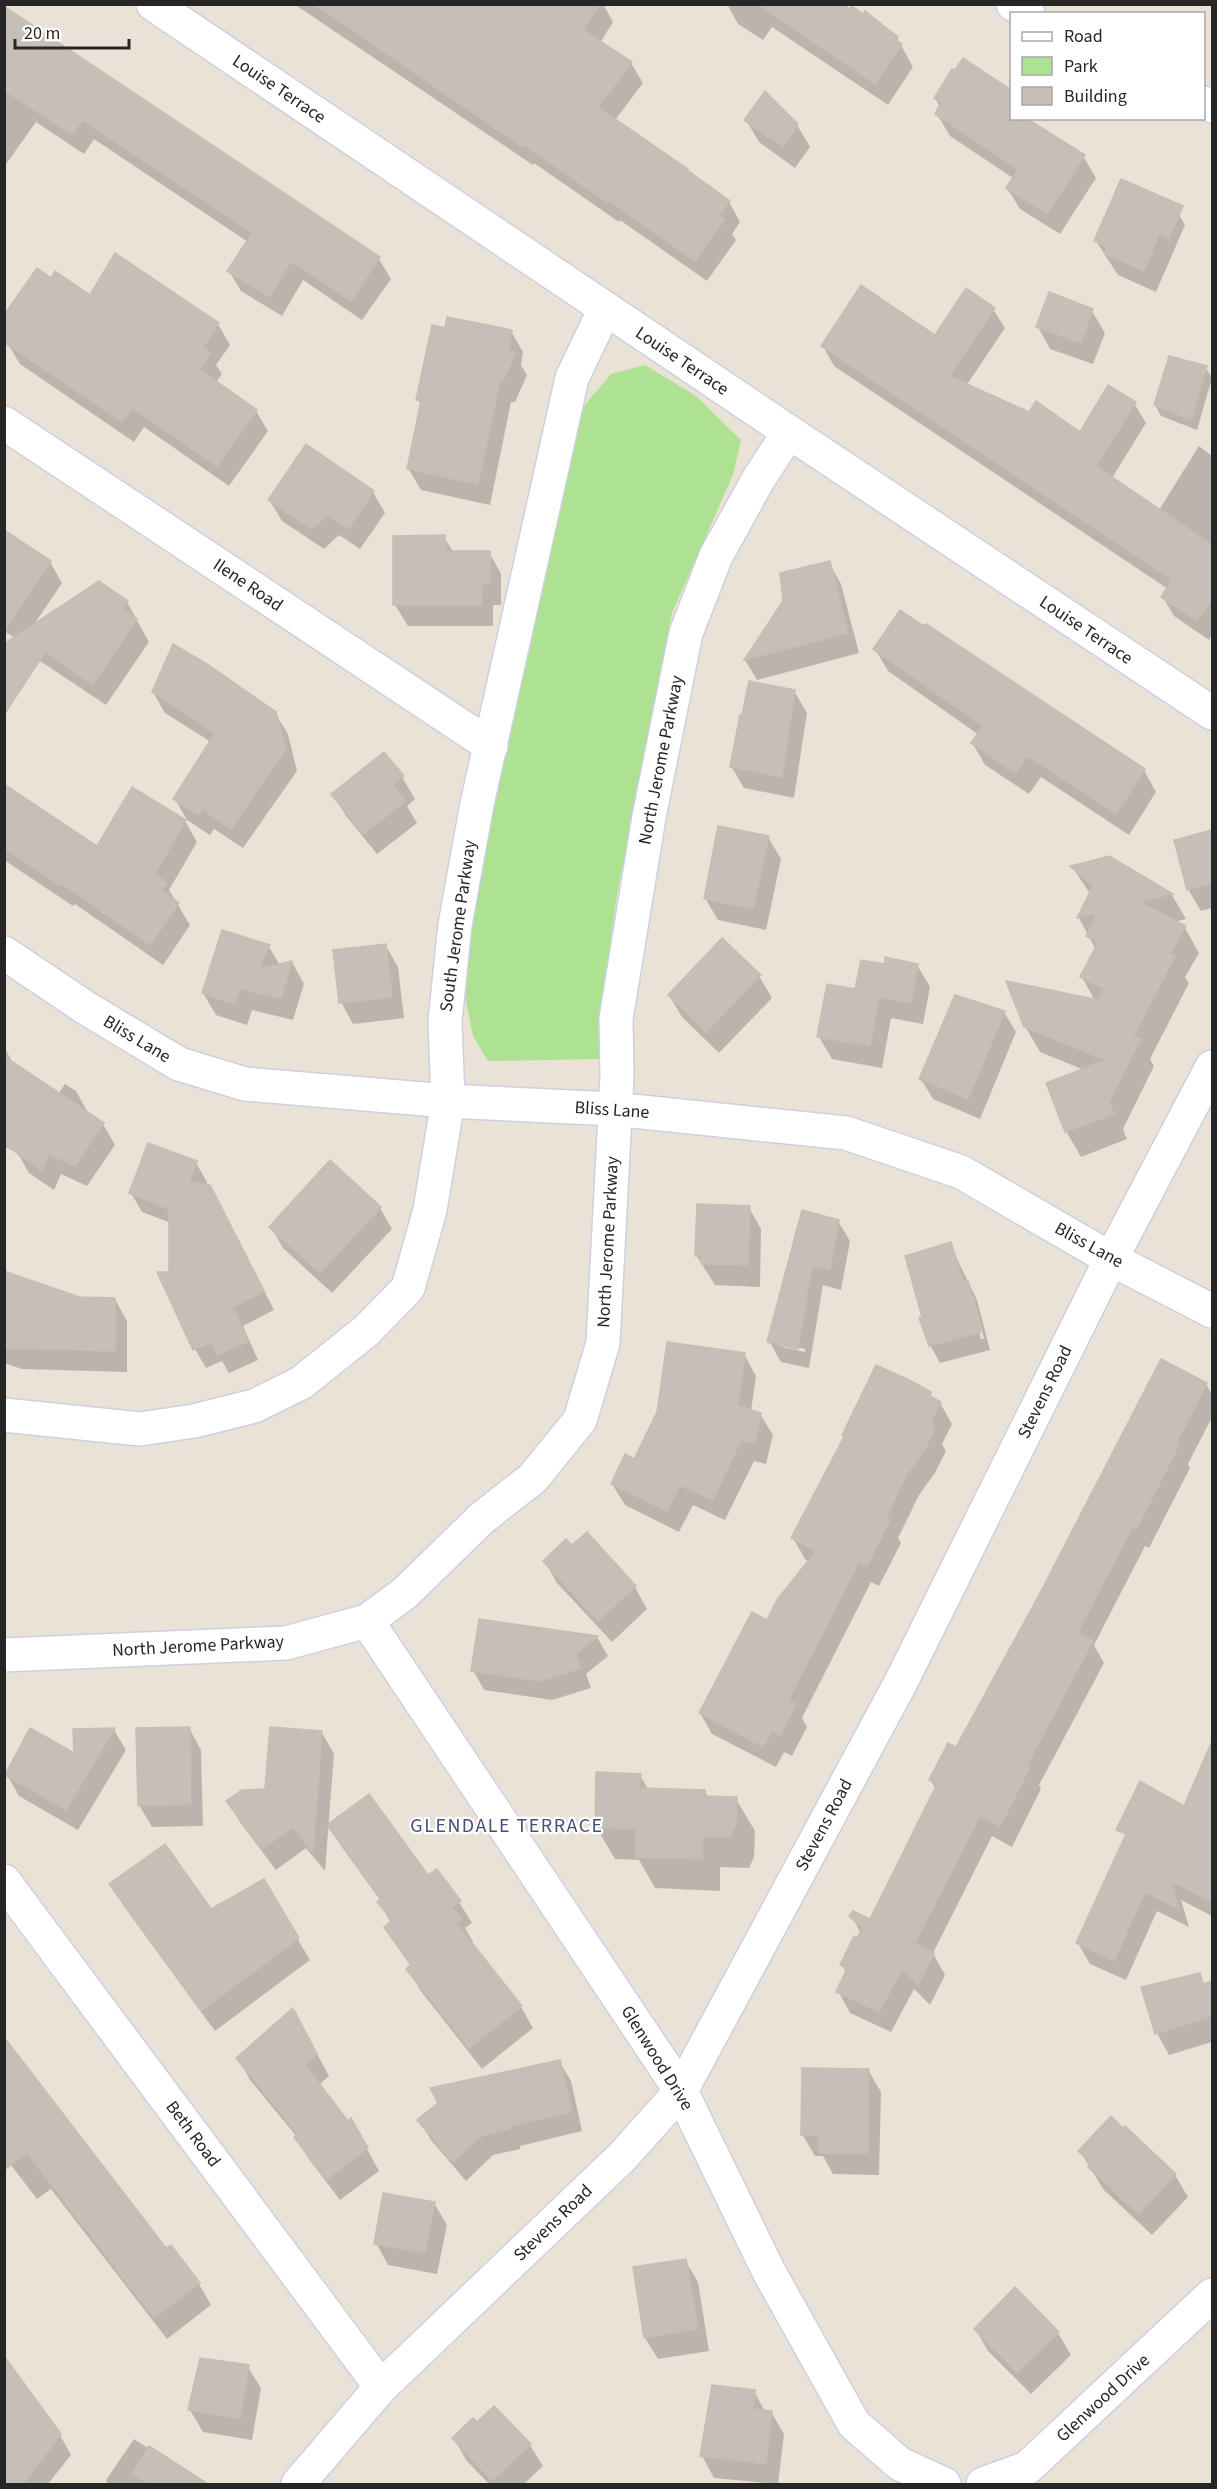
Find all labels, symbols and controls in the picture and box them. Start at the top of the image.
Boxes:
scale bar [15,12,129,50]
legend [1010,12,1205,120]
text: 20 m [24,21,60,46]
text: Road [1064,24,1103,49]
street label: Louise Terrace [227,48,331,130]
text: Park [1064,54,1098,79]
text: Building [1064,84,1127,109]
street label: Louise Terrace [630,320,734,402]
street label: Ilene Road [208,552,288,618]
street label: Louise Terrace [1034,589,1138,671]
street label: North Jerome Parkway [632,673,690,847]
street label: South Jerome Parkway [434,838,483,1014]
street label: Bliss Lane [98,1009,176,1069]
street label: Bliss Lane [574,1095,650,1125]
street label: North Jerome Parkway [591,1155,625,1328]
street label: Bliss Lane [1050,1216,1128,1274]
street label: Stevens Road [1012,1341,1078,1443]
street label: North Jerome Parkway [112,1629,285,1663]
street label: Stevens Road [789,1775,859,1875]
district label: GLENDALE TERRACE [410,1812,604,1840]
street label: Glenwood Drive [615,2001,699,2115]
street label: Beth Road [160,2096,226,2172]
street label: Stevens Road [508,2179,598,2267]
street label: Glenwood Drive [1051,2348,1155,2448]

